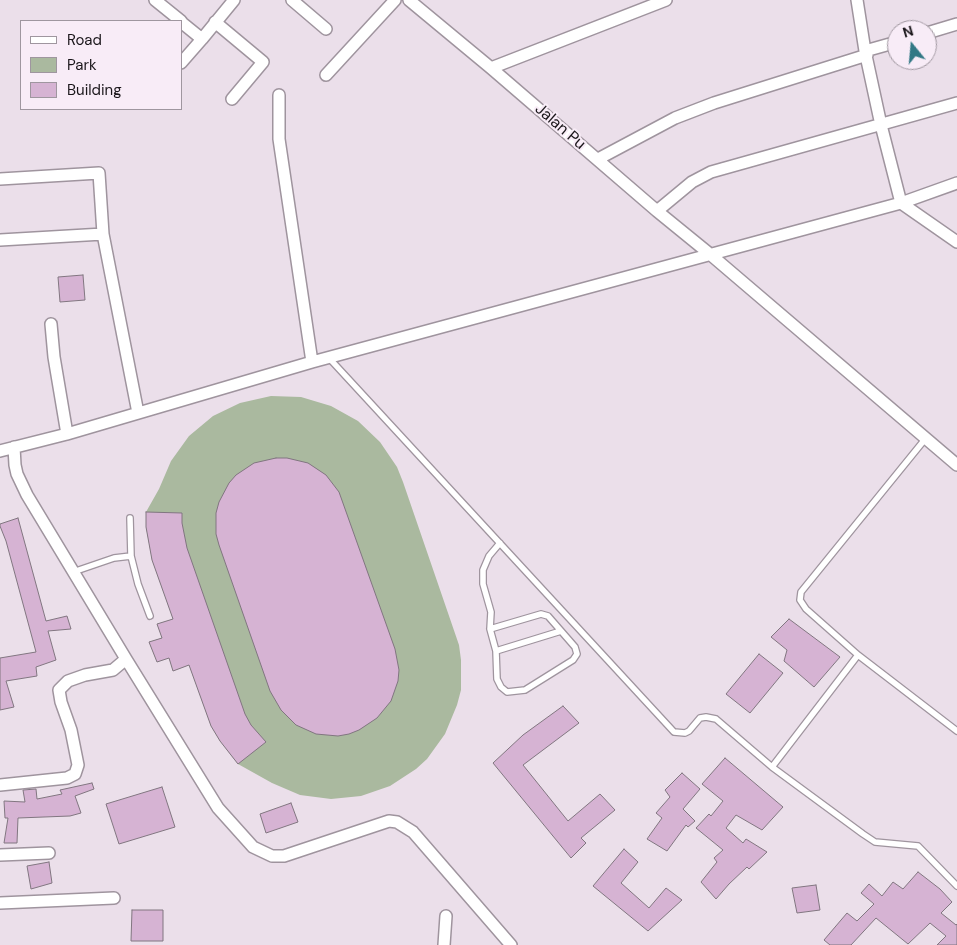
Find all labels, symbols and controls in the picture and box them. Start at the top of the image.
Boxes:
legend [20,20,182,110]
north arrow [887,20,937,70]
text: N [900,22,915,42]
text: Road [67,30,102,50]
text: Park [67,55,97,75]
text: Building [67,80,122,100]
street label: Jalan Pu [531,100,589,154]

